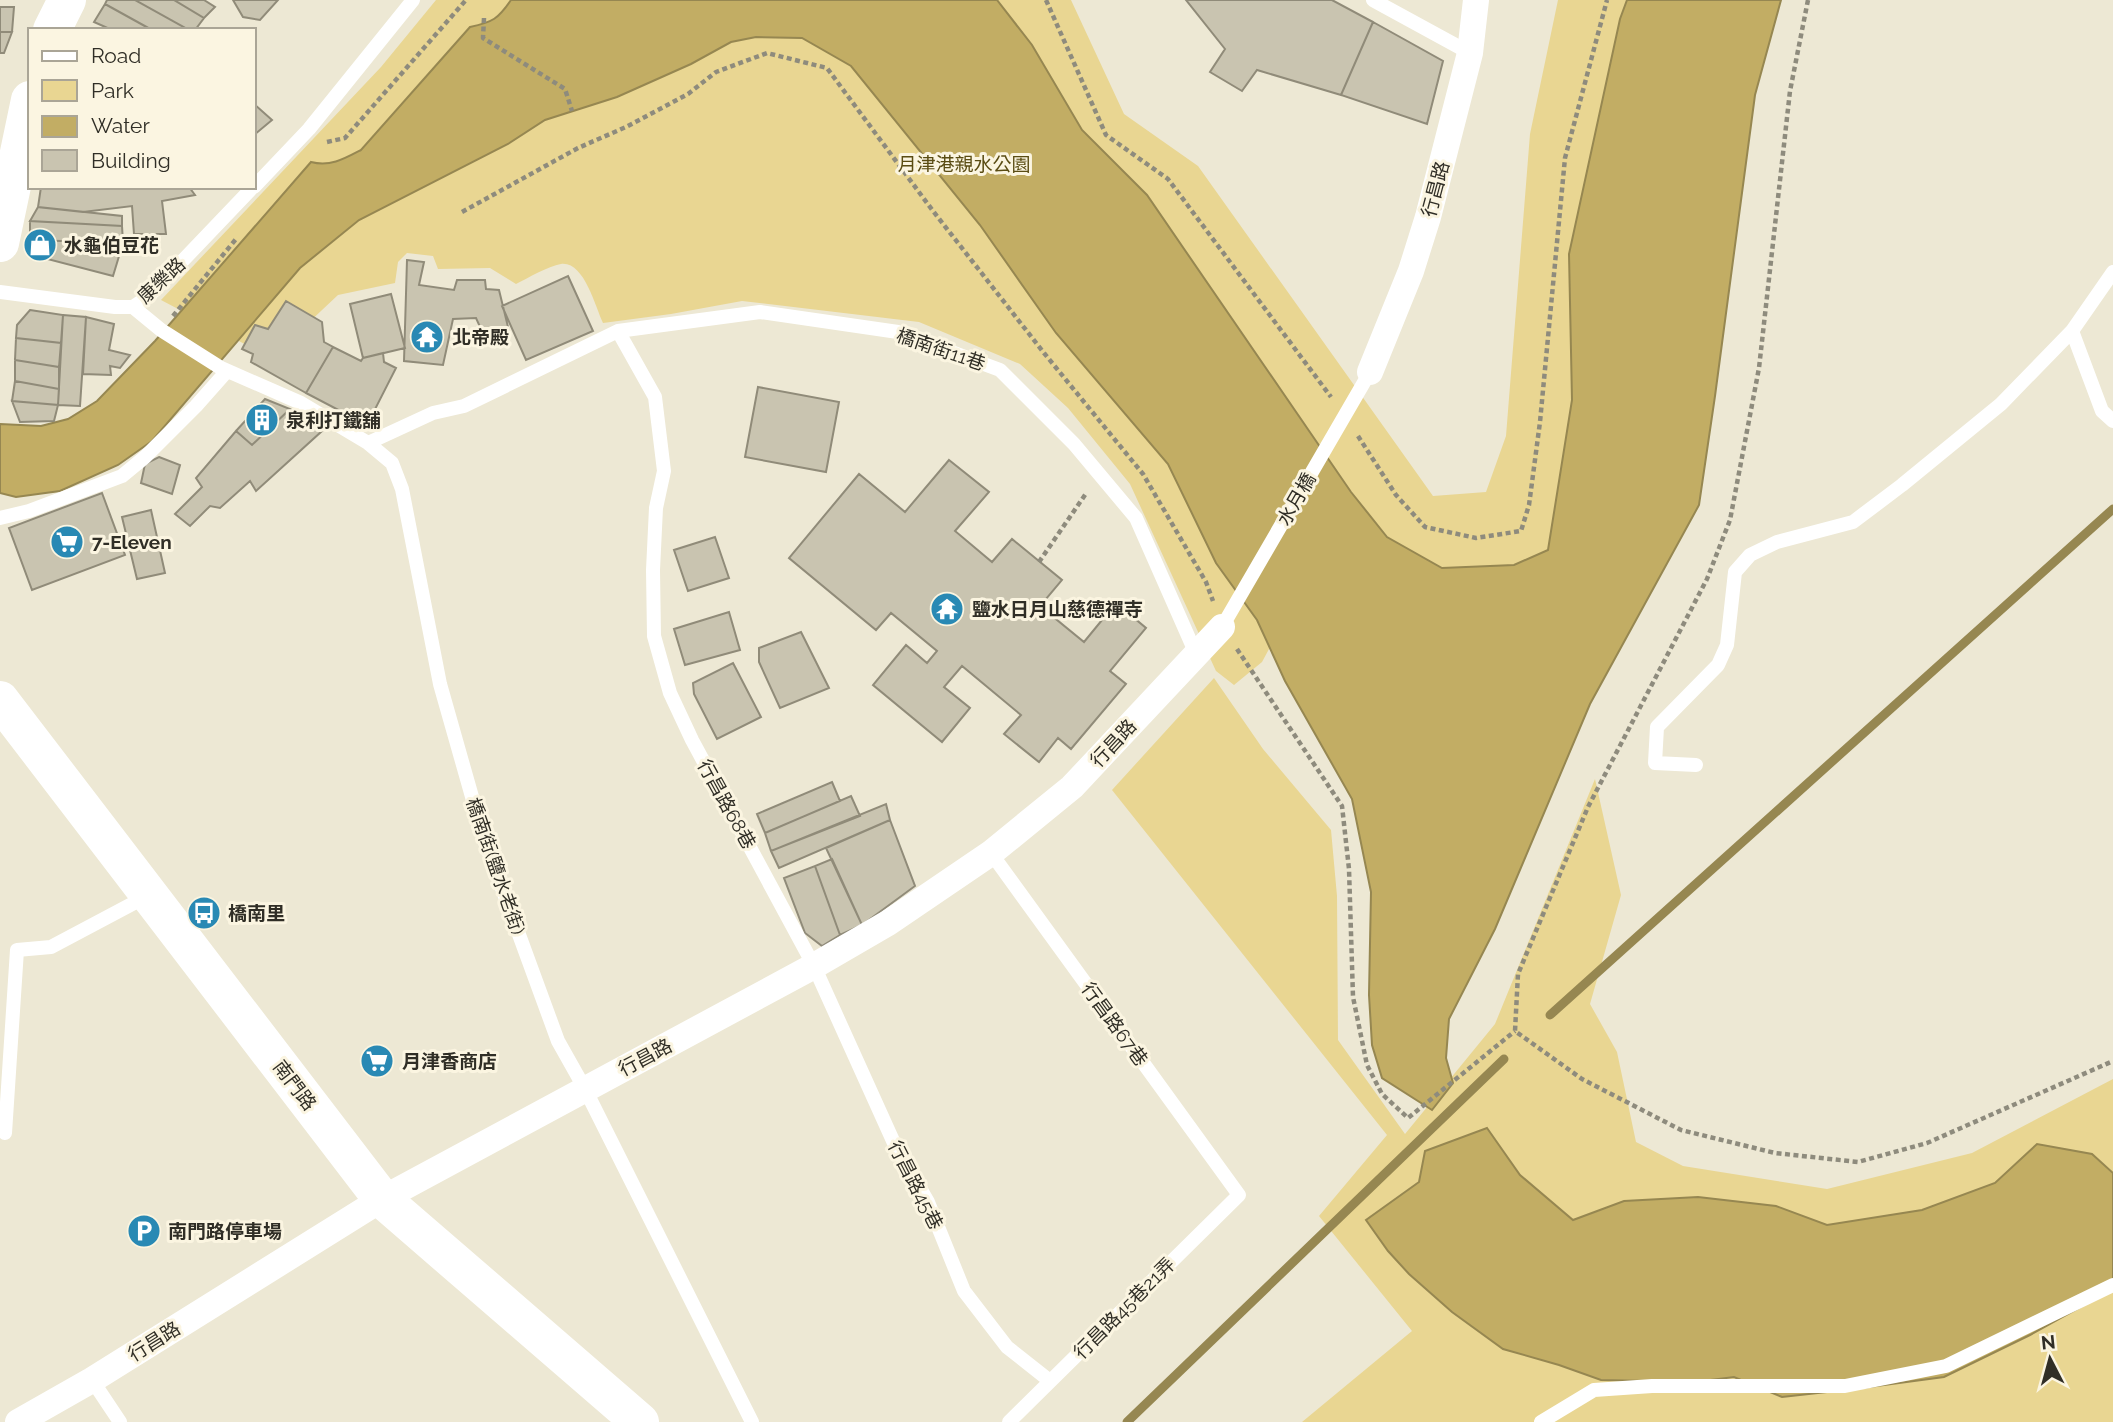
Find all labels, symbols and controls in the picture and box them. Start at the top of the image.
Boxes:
legend [28,28,256,189]
text: Road [91,43,141,68]
text: Park [91,78,134,103]
text: Water [91,113,150,138]
text: Building [91,148,171,173]
park label: 月津港親水公園 [897,153,1031,175]
street label: 行昌路 [1417,159,1453,219]
shop icon: 水龜伯豆花 [21,226,59,264]
place label: 水龜伯豆花 [64,234,159,256]
street label: 康樂路 [133,253,189,307]
temple icon: 北帝殿 [408,318,446,356]
street label: 橋南街11巷 [894,324,988,374]
place label: 北帝殿 [452,326,509,348]
building icon: 泉利打鐵舖 [243,401,281,439]
place label: 泉利打鐵舖 [286,409,381,431]
street label: 水月橋 [1272,469,1320,529]
supermarket icon: 7-Eleven [48,523,86,561]
place label: 7-Eleven [92,531,172,553]
temple icon: 鹽水日月山慈德禪寺 [928,590,966,628]
place label: 鹽水日月山慈德禪寺 [972,598,1143,620]
street label: 行昌路 [1086,715,1140,771]
street label: 行昌路68巷 [693,755,761,853]
street label: 橋南街(鹽水老街) [462,795,530,937]
bus stop icon: 橋南里 [185,894,223,932]
place label: 橋南里 [228,902,285,924]
street label: 行昌路67巷 [1077,978,1153,1070]
street label: 行昌路 [615,1034,675,1080]
supermarket icon: 月津香商店 [358,1042,396,1080]
place label: 月津香商店 [402,1050,497,1072]
street label: 南門路 [269,1056,321,1114]
street label: 行昌路45巷 [884,1137,948,1233]
parking icon: 南門路停車場 [125,1212,163,1250]
place label: 南門路停車場 [168,1220,282,1242]
street label: 行昌路45巷21弄 [1069,1253,1179,1363]
street label: 行昌路 [124,1317,184,1365]
north arrow [2015,1324,2085,1394]
text: N [2040,1330,2057,1354]

